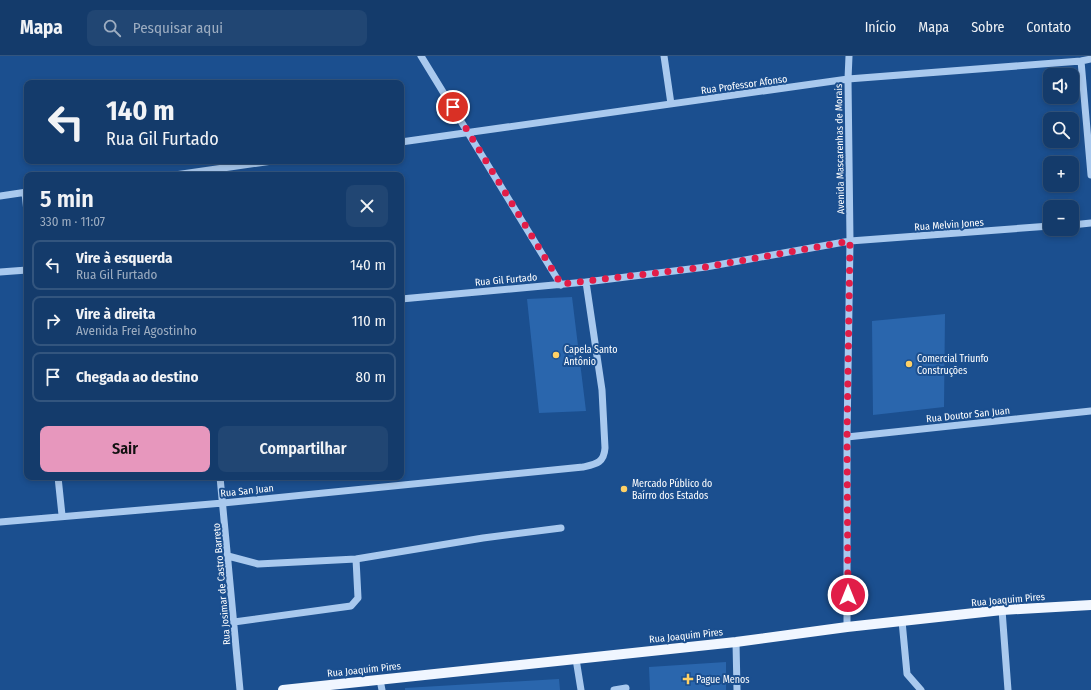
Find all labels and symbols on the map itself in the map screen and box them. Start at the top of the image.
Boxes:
street label: Rua Professor Afonso [700,73,788,97]
street label: Avenida Mascarenhas de Morais [833,84,847,214]
pin [436,90,470,124]
street label: Rua Melvin Jones [914,217,984,233]
street label: Rua Gil Furtado [474,271,538,289]
place label: Capela Santo Antônio [564,344,618,368]
marker: Capela Santo Antônio [551,350,561,360]
place label: Comercial Triunfo Construções [917,353,989,377]
marker: Comercial Triunfo Construções [904,359,914,369]
street label: Rua Doutor San Juan [926,405,1011,425]
place label: Mercado Público do Baírro dos Estados [632,477,712,502]
street label: Rua San Juan [220,482,274,500]
marker: Mercado Público do Baírro dos Estados [619,484,629,494]
street label: Rua Josimar de Castro Barreto [211,522,233,645]
position arrow [827,574,869,616]
street label: Rua Joaquim Pires [971,591,1046,609]
street label: Rua Joaquim Pires [649,626,724,646]
street label: Rua Joaquim Pires [327,660,402,680]
marker: Pague Menos [683,674,693,684]
place label: Pague Menos [696,674,749,686]

